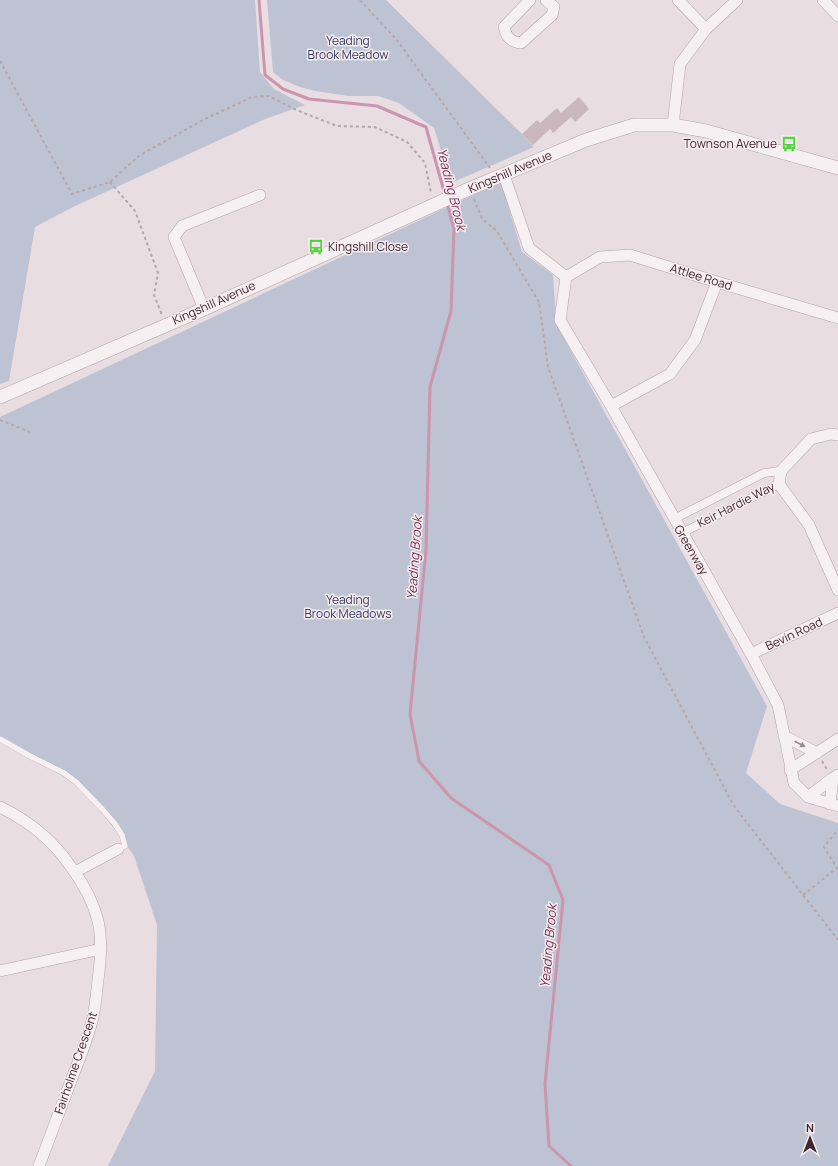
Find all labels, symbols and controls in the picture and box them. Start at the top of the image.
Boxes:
park label: Yeading Brook Meadow [308,32,388,63]
place label: Townson Avenue [684,135,777,152]
bus stop icon: Townson Avenue [780,135,798,153]
water label: Yeading Brook [433,146,472,234]
street label: Kingshill Avenue [465,146,554,197]
bus stop icon: Kingshill Close [307,238,325,256]
place label: Kingshill Close [328,238,408,255]
street label: Attlee Road [668,259,734,294]
street label: Kingshill Avenue [169,277,258,329]
street label: Keir Hardie Way [694,477,778,531]
water label: Yeading Brook [402,513,426,601]
street label: Greenway [670,522,713,578]
park label: Yeading Brook Meadows [305,591,392,622]
street label: Bevin Road [763,613,825,654]
one-way arrow [795,741,806,748]
water label: Yeading Brook [535,901,561,989]
street label: Fairholme Crescent [50,1009,101,1116]
north arrow [790,1118,830,1158]
text: N [806,1120,814,1135]

